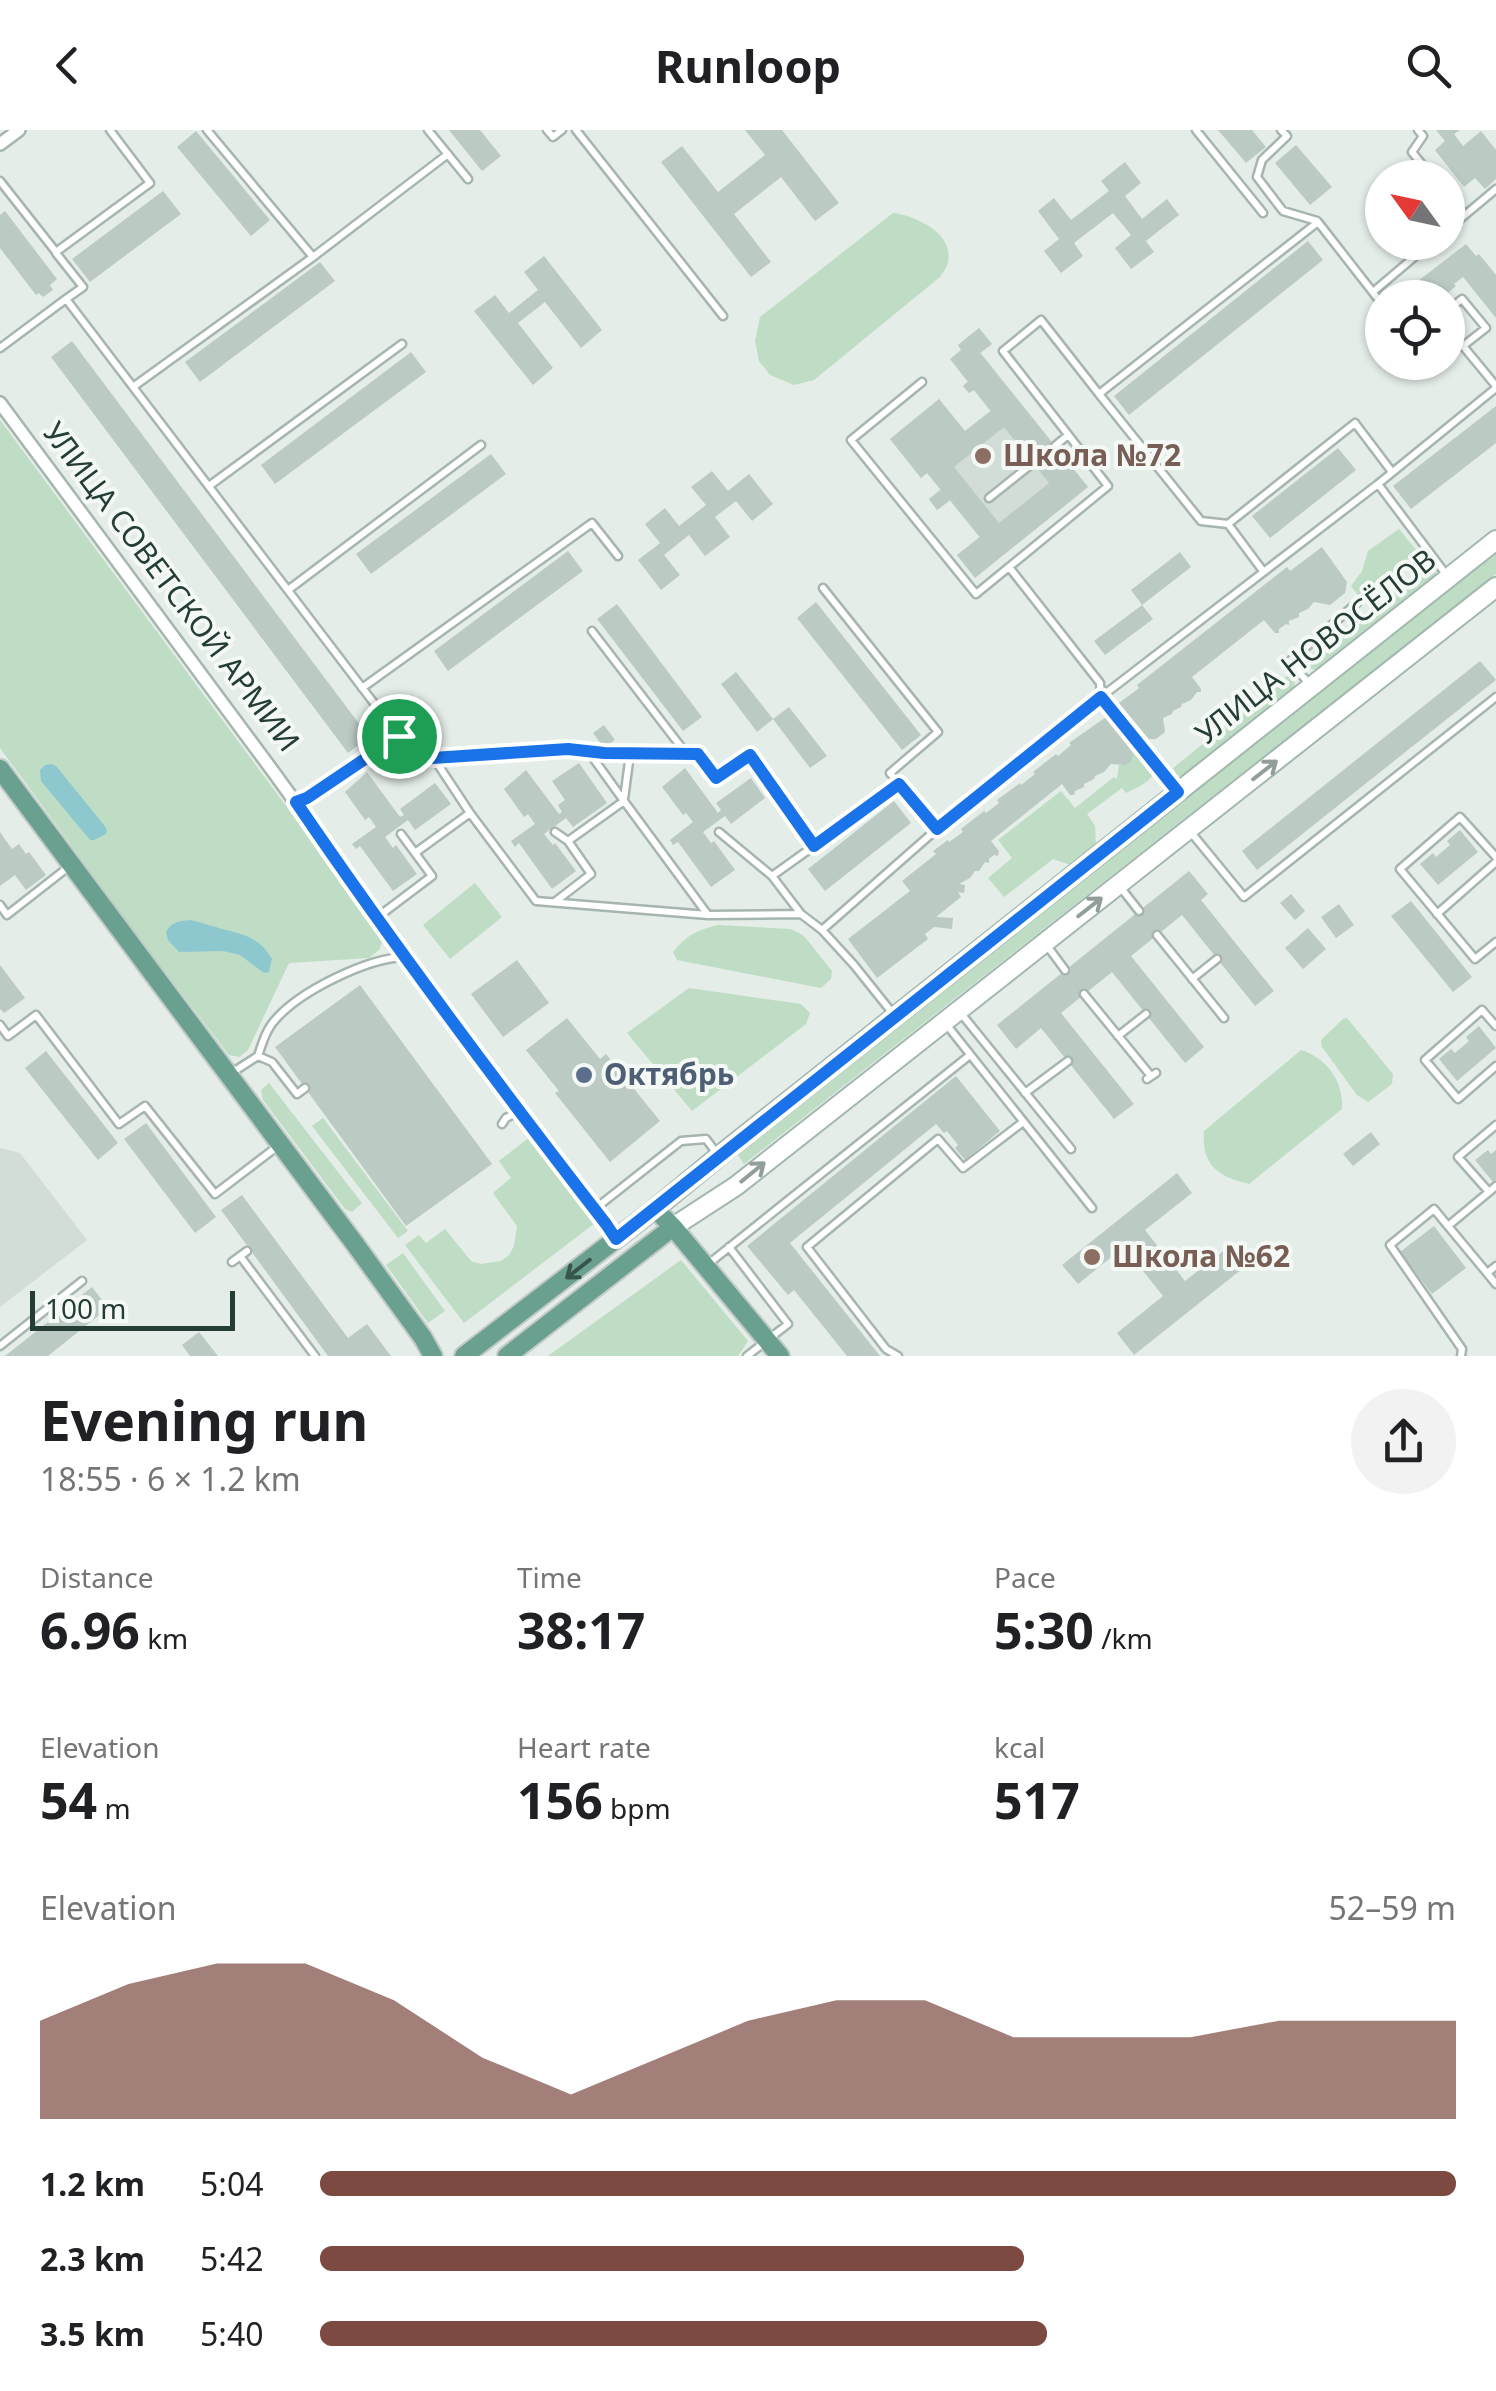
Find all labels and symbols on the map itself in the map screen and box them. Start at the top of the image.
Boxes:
north arrow [1365,160,1465,260]
street label: УЛИЦА СОВЕТСКОЙ АРМИИ [35,413,310,759]
place label: Школа №72 [1003,434,1181,475]
marker: Школа №72 [972,445,994,467]
street label: УЛИЦА НОВОСЁЛОВ [1186,539,1444,753]
pin [357,694,442,779]
one-way arrow [1252,759,1278,781]
one-way arrow [1076,897,1103,918]
place label: Октябрь [604,1053,735,1094]
marker: Октябрь [573,1064,595,1086]
one-way arrow [740,1161,766,1183]
place label: Школа №62 [1112,1235,1290,1276]
marker: Школа №62 [1081,1246,1103,1268]
one-way arrow [565,1258,592,1279]
scale bar [30,1286,235,1330]

